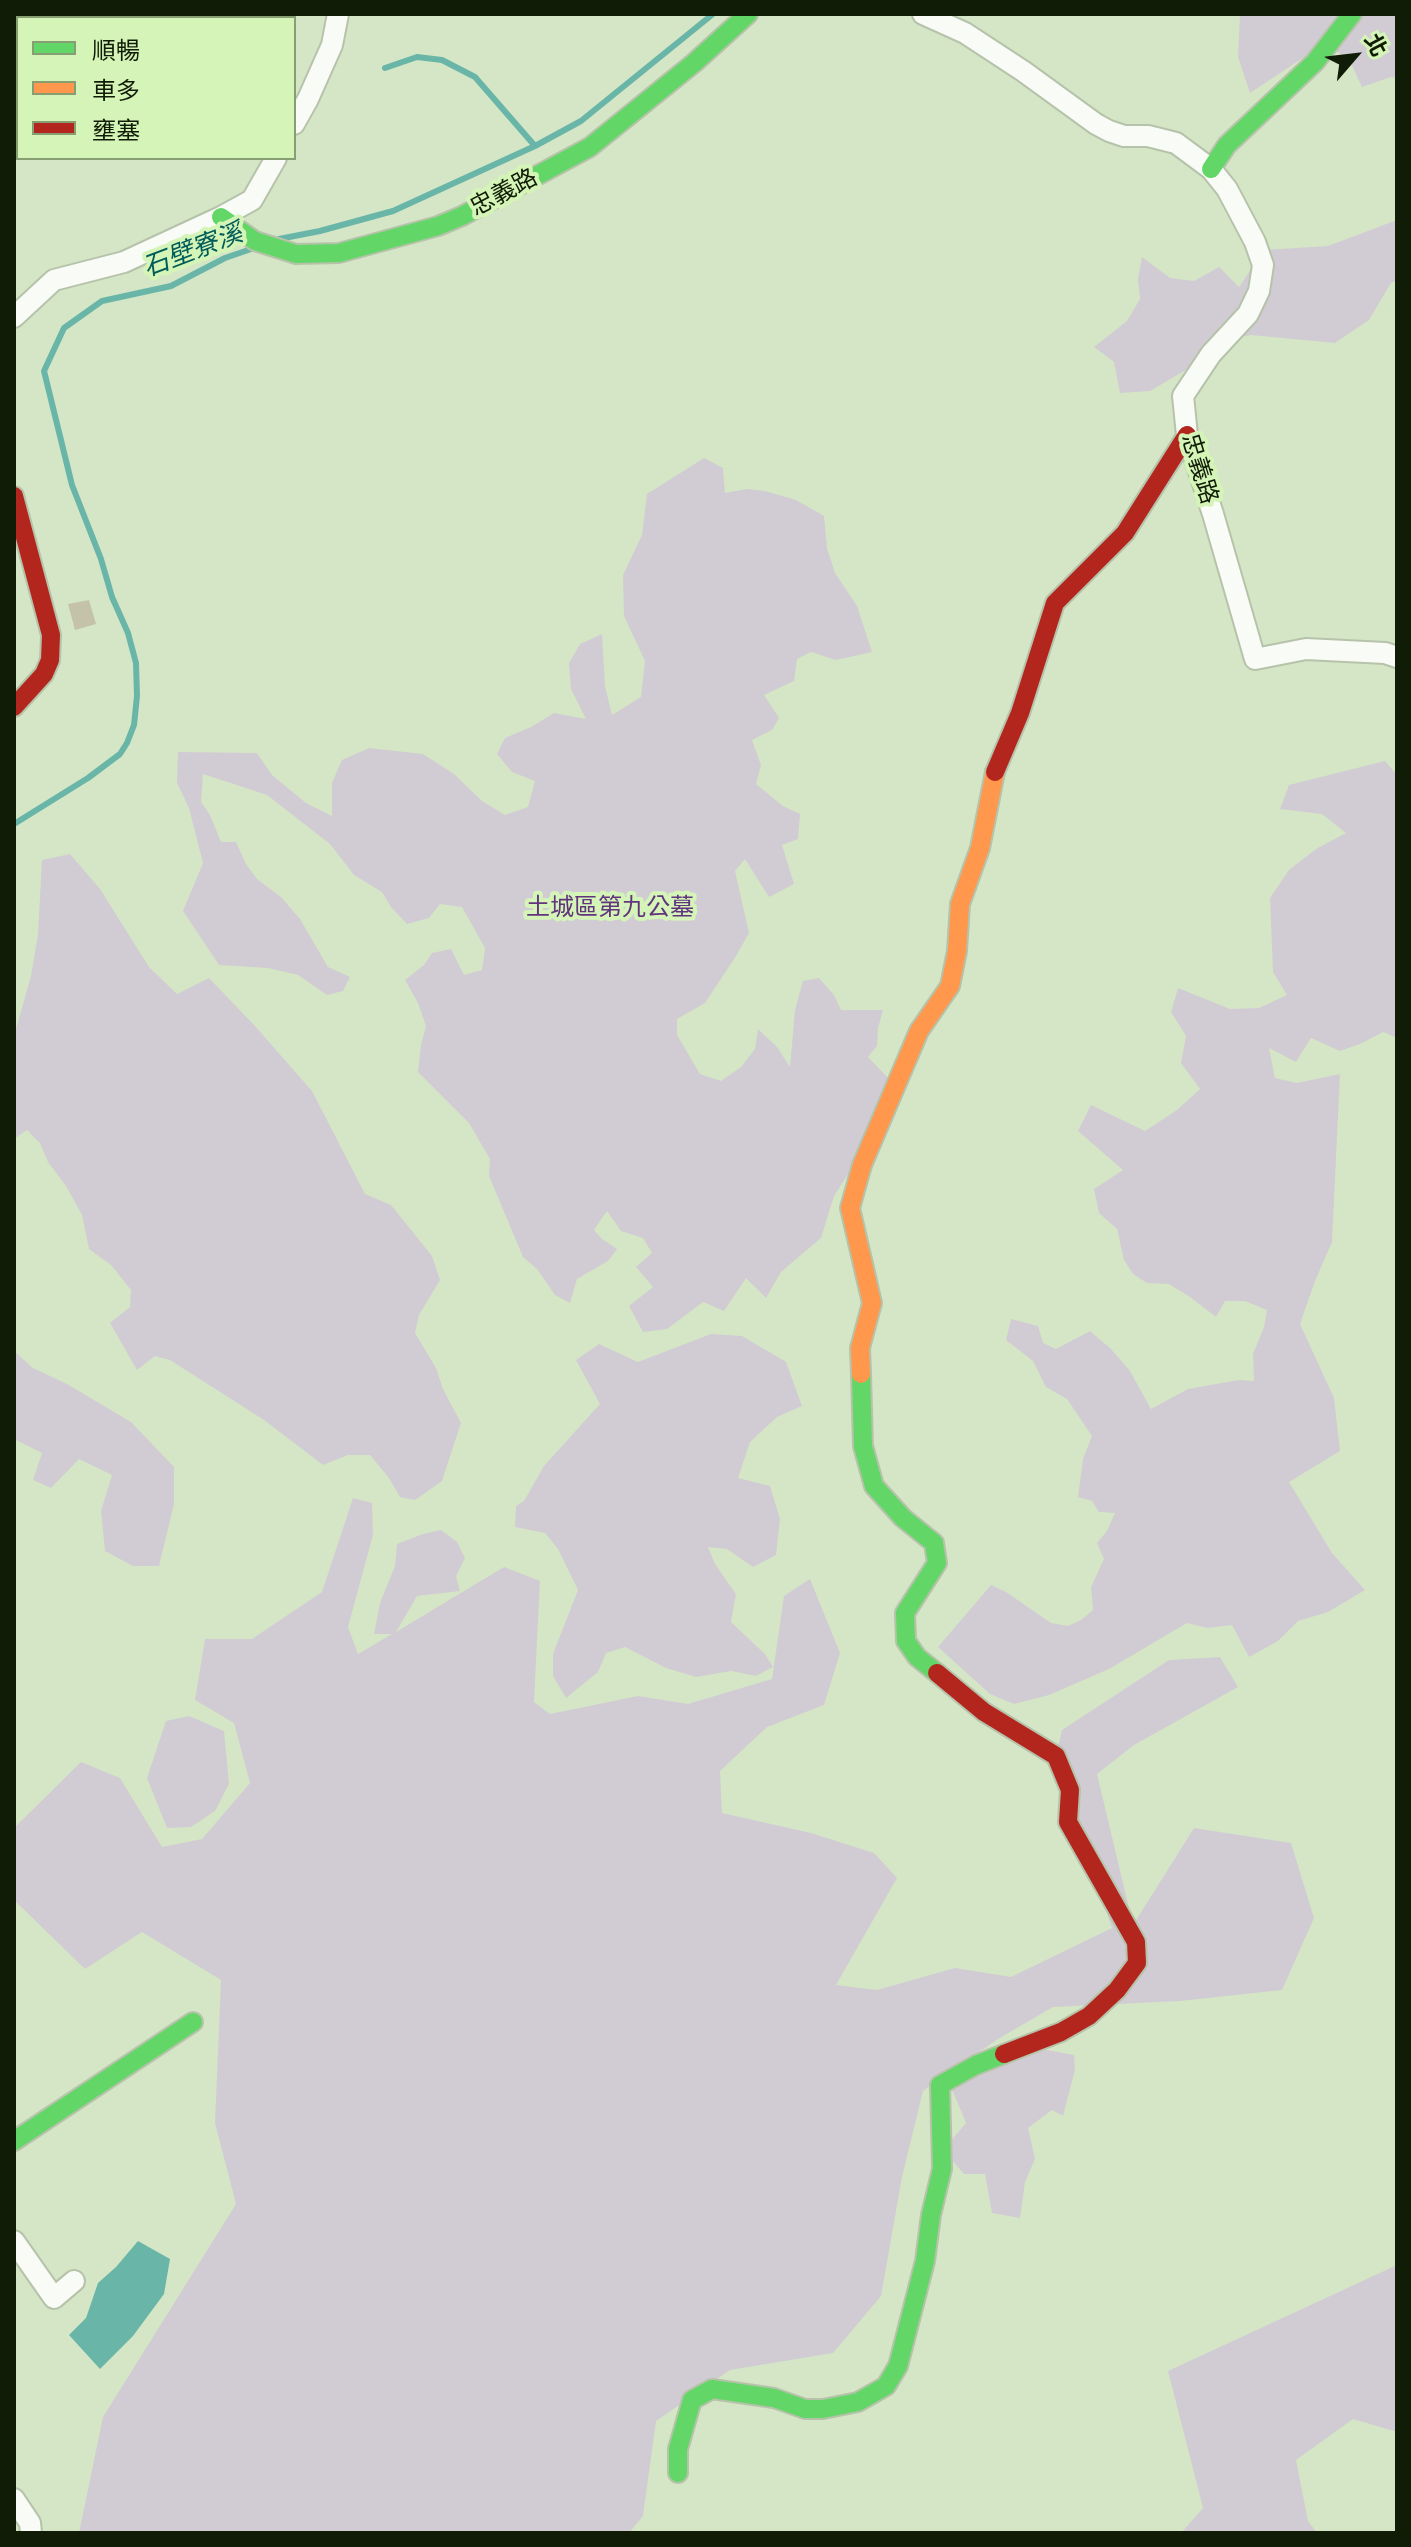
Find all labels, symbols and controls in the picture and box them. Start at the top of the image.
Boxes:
legend [16,16,296,160]
north arrow [1315,16,1395,96]
text: 北 [1359,28,1394,61]
text: 順暢 [92,35,140,66]
text: 車多 [92,75,140,106]
text: 壅塞 [92,115,140,146]
street label: 忠義路 [465,163,543,223]
water label: 石壁寮溪 [139,218,247,284]
street label: 忠義路 [1175,430,1223,508]
park label: 土城區第九公墓 [526,894,694,922]

